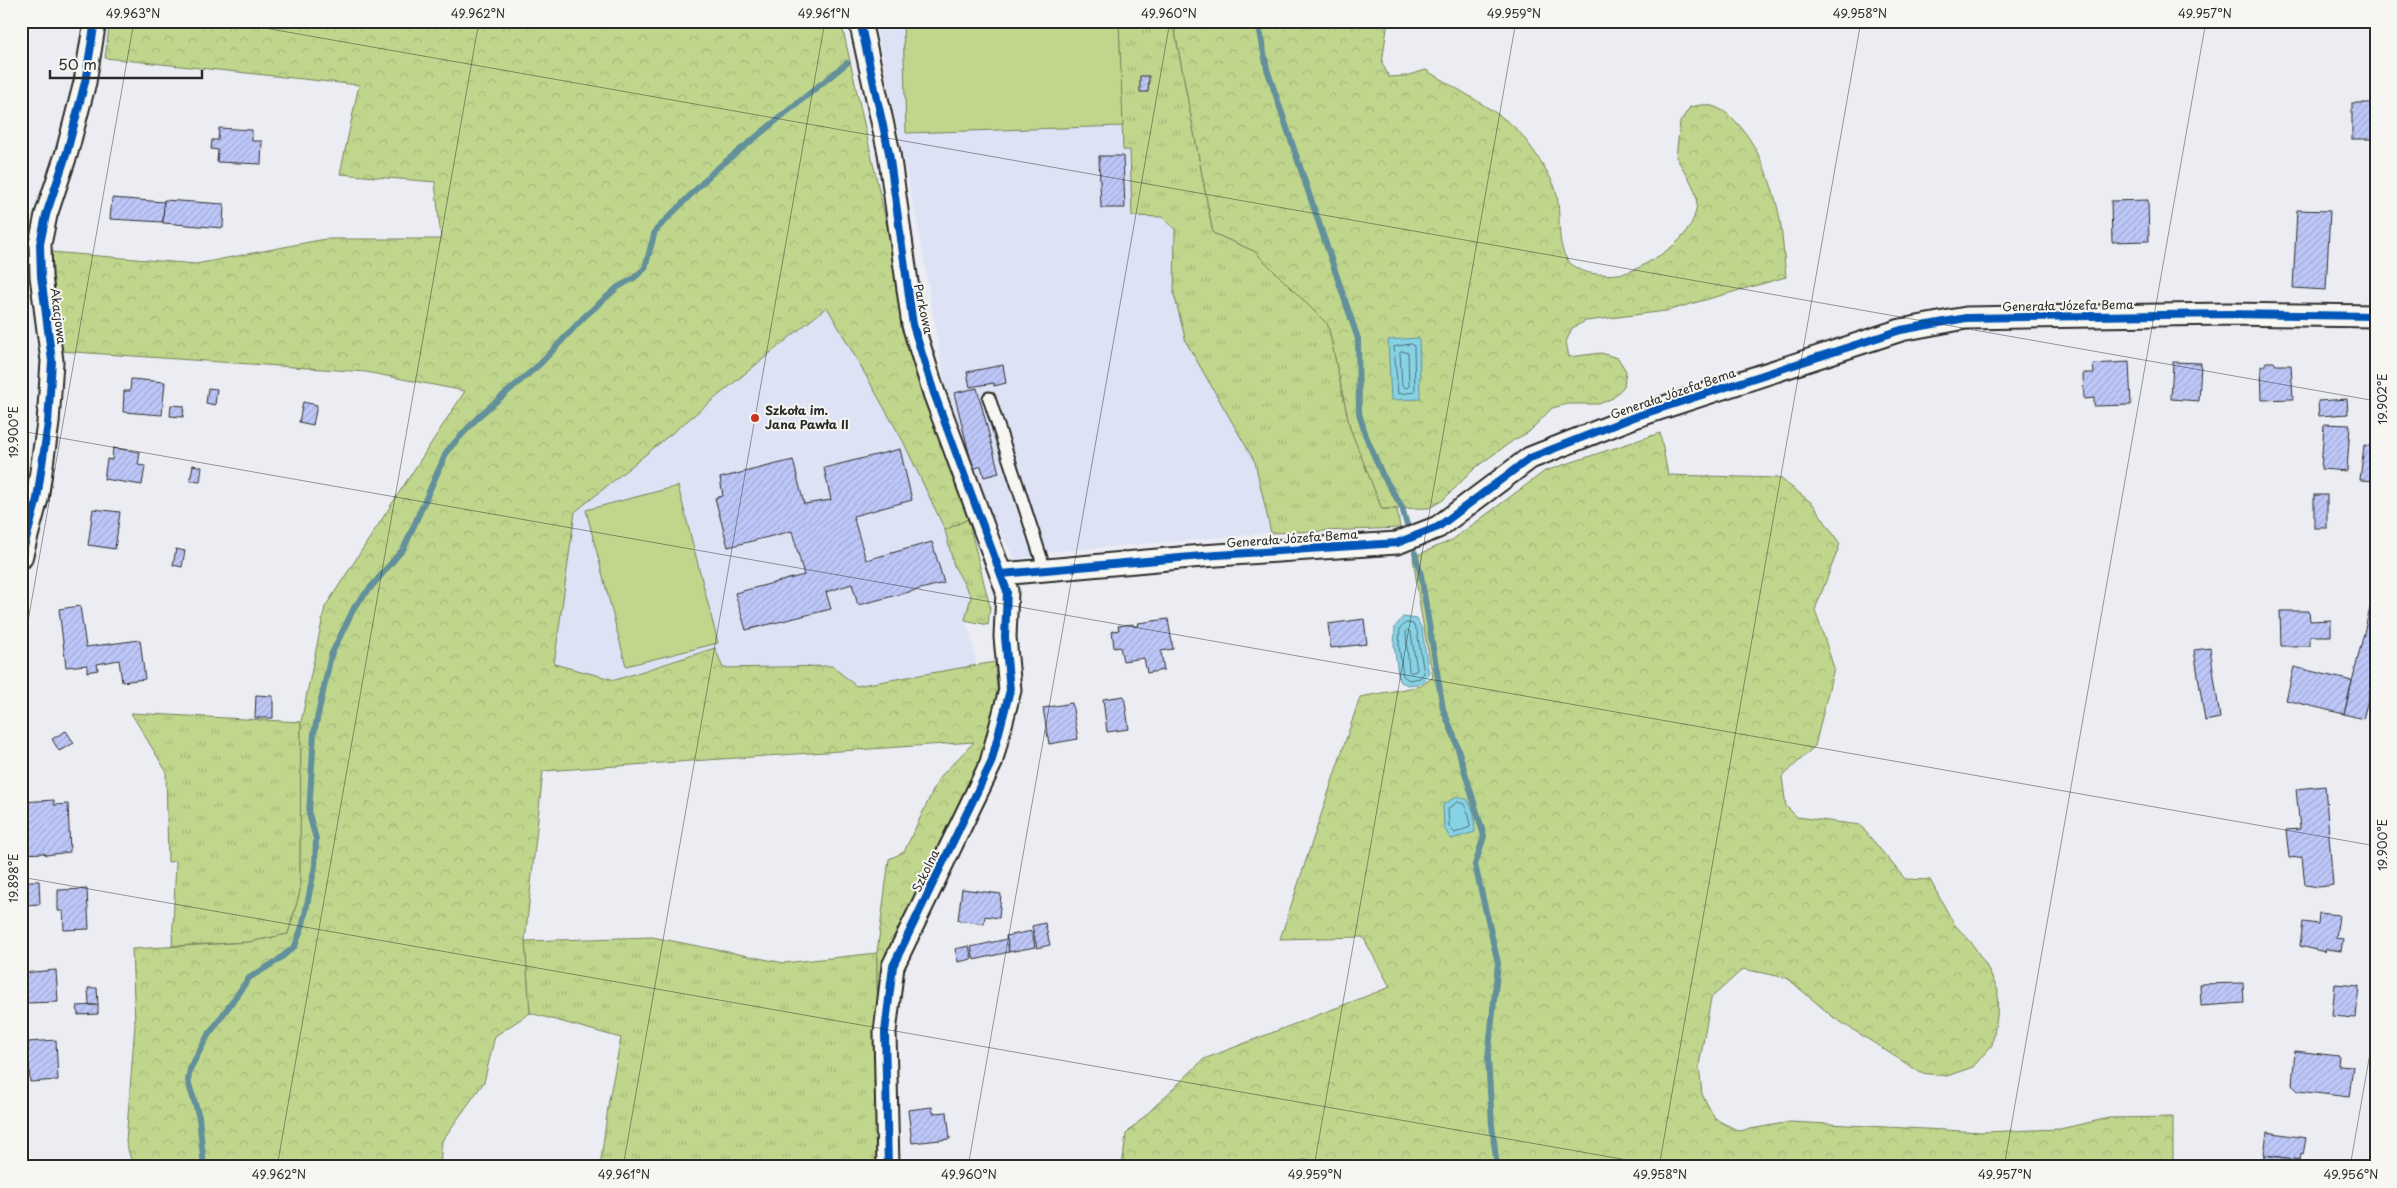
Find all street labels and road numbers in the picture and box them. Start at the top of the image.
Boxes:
street label: Parkowa [910,282,938,336]
street label: Akacjowa [47,287,71,345]
street label: Generała Józefa Bema [2002,295,2134,315]
street label: Generała Józefa Bema [1608,363,1738,423]
street label: Generała Józefa Bema [1226,524,1359,552]
street label: Szkolna [907,846,943,895]

